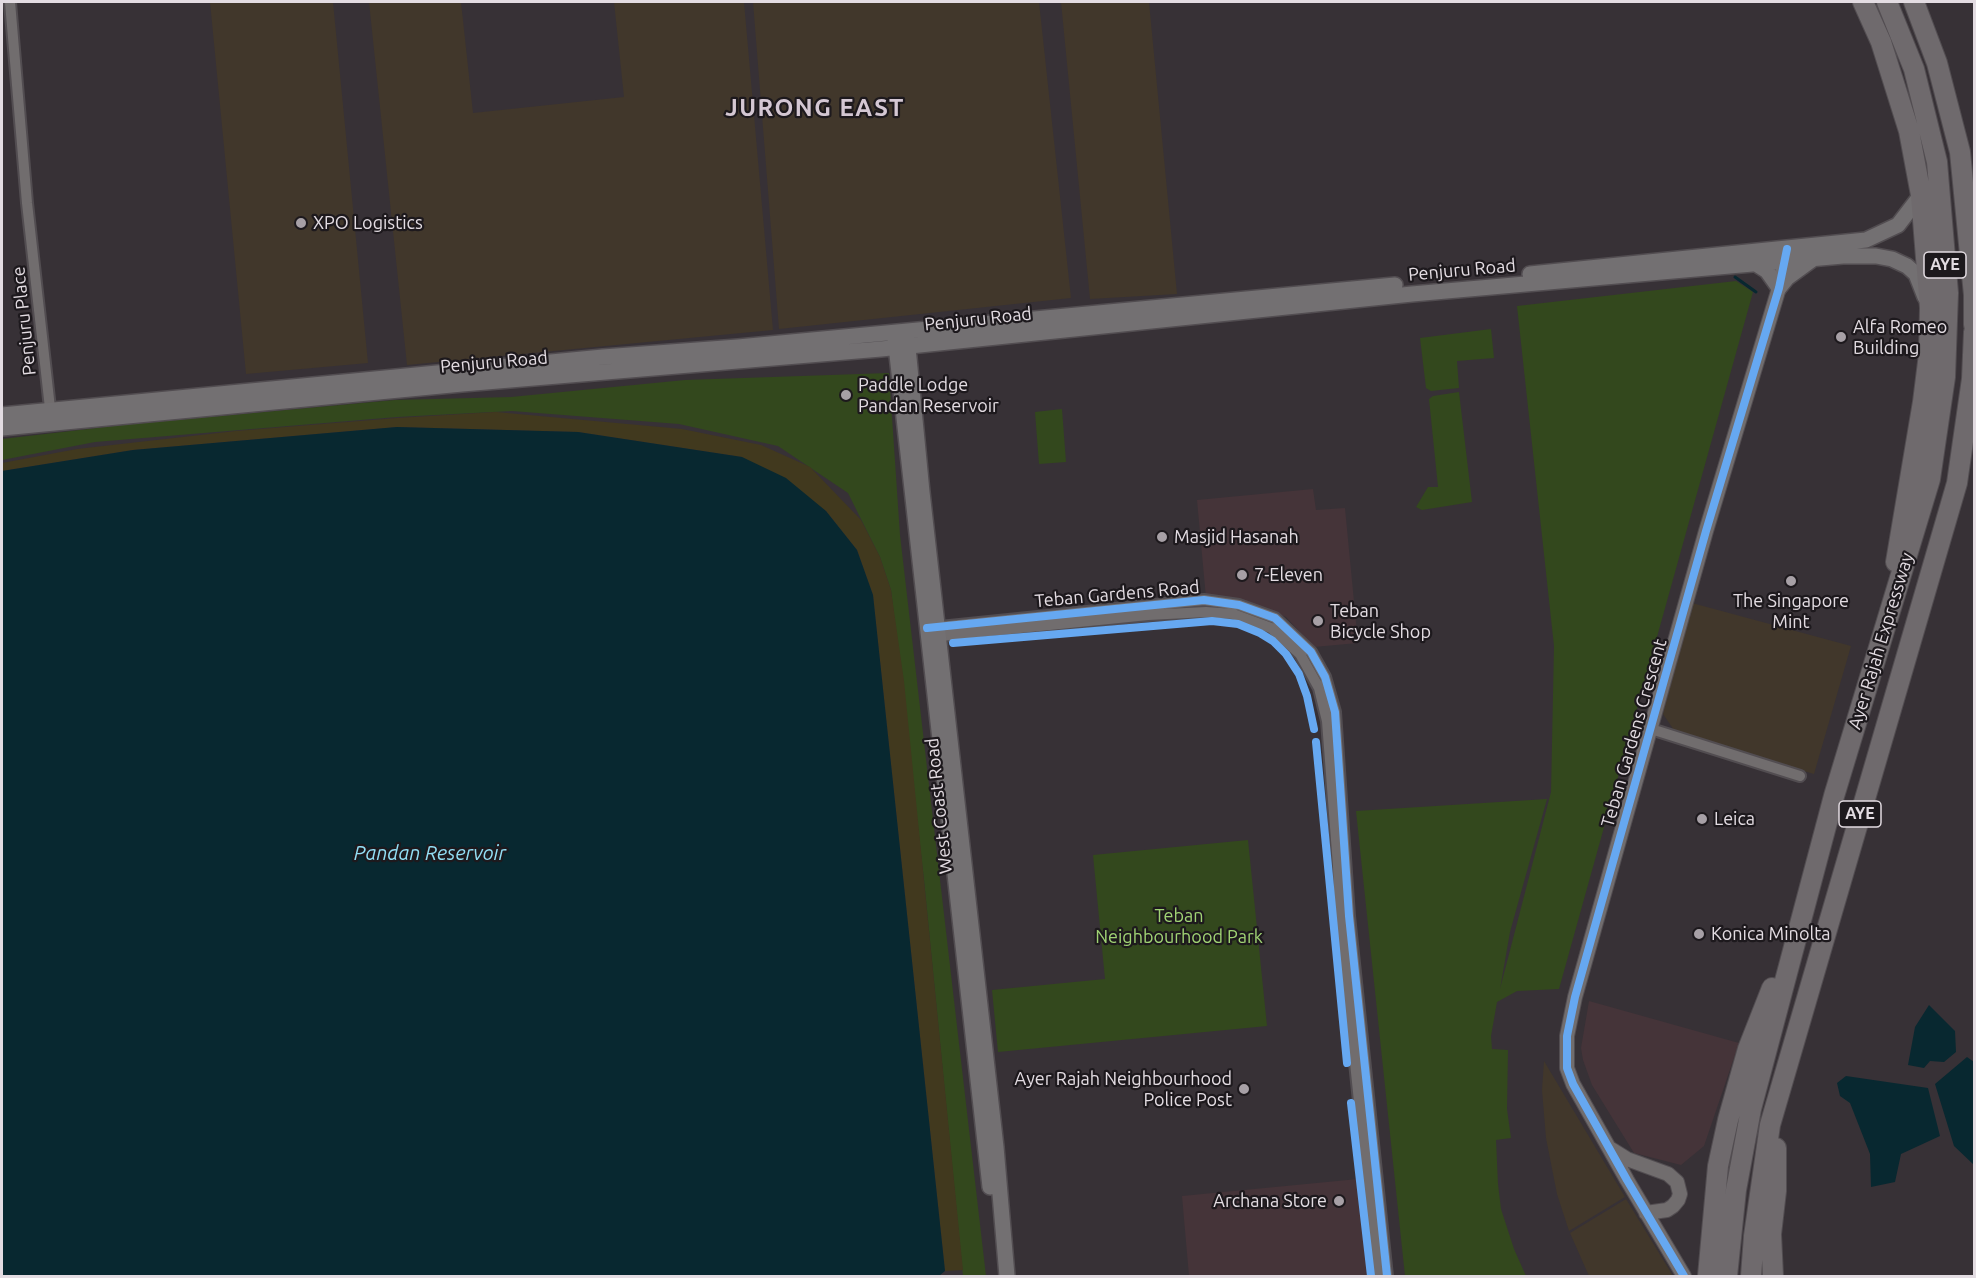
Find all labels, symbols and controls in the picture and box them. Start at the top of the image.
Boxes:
district label: JURONG EAST [725,94,905,122]
place label: XPO Logistics [313,212,423,234]
marker: XPO Logistics [294,216,308,230]
road number: AYE [1924,252,1966,278]
street label: Penjuru Road [1407,255,1517,285]
street label: Penjuru Place [8,265,40,377]
street label: Penjuru Road [923,303,1033,335]
place label: Alfa Romeo Building [1853,316,1947,358]
marker: Alfa Romeo Building [1834,330,1848,344]
street label: Penjuru Road [439,347,549,377]
place label: Paddle Lodge Pandan Reservoir [858,374,999,416]
marker: Paddle Lodge Pandan Reservoir [839,388,853,402]
place label: Masjid Hasanah [1174,526,1299,548]
marker: Masjid Hasanah [1155,530,1169,544]
street label: Ayer Rajah Expressway [1844,550,1918,732]
place label: 7-Eleven [1254,564,1323,586]
marker: 7-Eleven [1235,568,1249,582]
marker: The Singapore Mint [1784,574,1798,588]
street label: Teban Gardens Road [1034,576,1200,612]
place label: The Singapore Mint [1733,590,1849,632]
place label: Teban Bicycle Shop [1330,600,1431,642]
marker: Teban Bicycle Shop [1311,614,1325,628]
street label: Teban Gardens Crescent [1597,636,1671,830]
street label: West Coast Road [921,737,957,875]
road number: AYE [1839,801,1881,827]
place label: Leica [1714,808,1755,830]
marker: Leica [1695,812,1709,826]
water label: Pandan Reservoir [354,841,506,865]
park label: Teban Neighbourhood Park [1095,905,1263,948]
place label: Konica Minolta [1711,923,1830,945]
marker: Konica Minolta [1692,927,1706,941]
place label: Ayer Rajah Neighbourhood Police Post [1015,1068,1232,1110]
marker: Ayer Rajah Neighbourhood Police Post [1237,1082,1251,1096]
place label: Archana Store [1213,1190,1327,1212]
marker: Archana Store [1332,1194,1346,1208]

